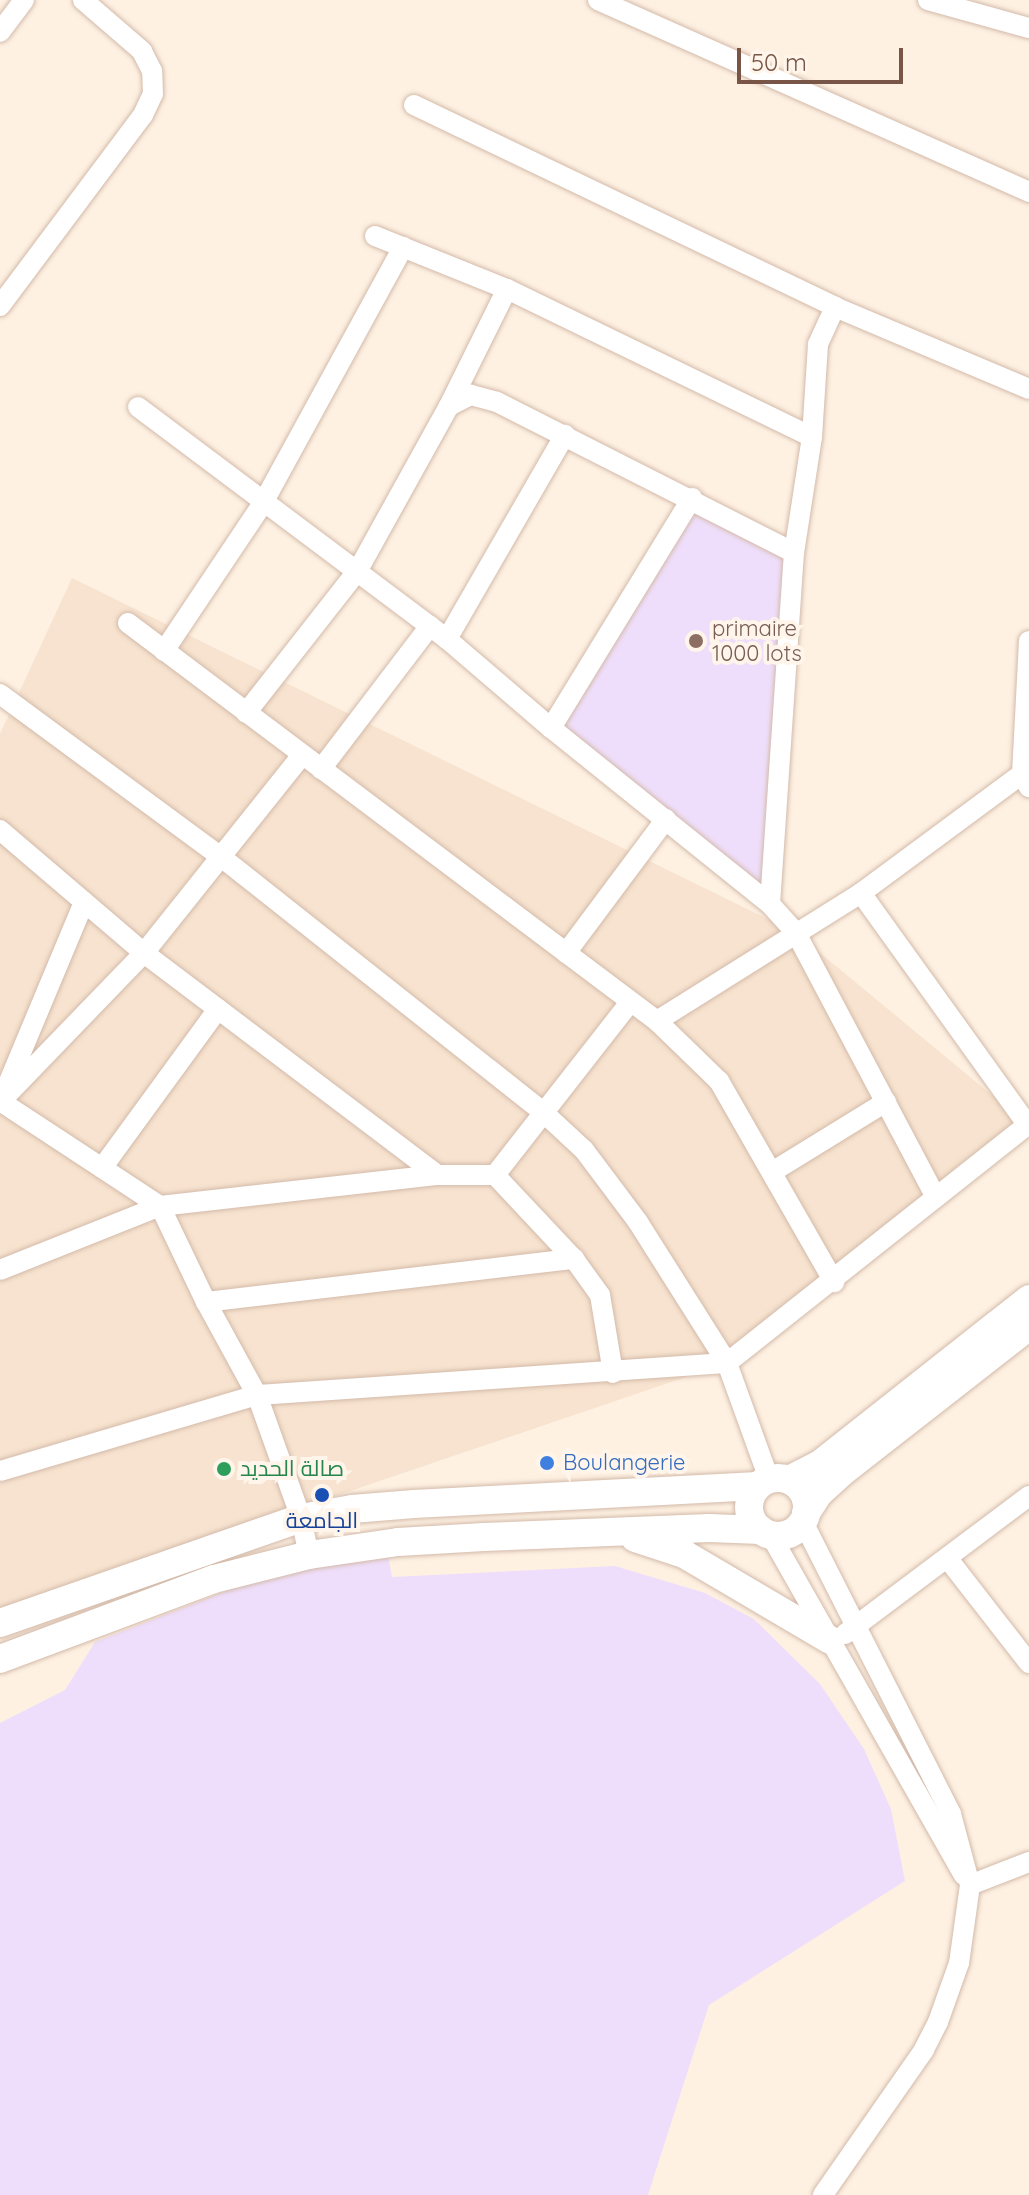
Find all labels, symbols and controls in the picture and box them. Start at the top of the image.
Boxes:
scale bar [741,32,907,82]
text: 50 m [751,47,807,77]
place label: primaire 1000 lots [712,615,802,666]
marker: primaire 1000 lots [687,632,705,650]
place label: Boulangerie [563,1450,686,1476]
marker: Boulangerie [538,1454,556,1472]
place label: صالة الحديد [240,1456,344,1482]
marker: صالة الحديد [215,1460,233,1478]
marker: الجامعة [313,1486,331,1504]
place label: الجامعة [286,1508,358,1534]

